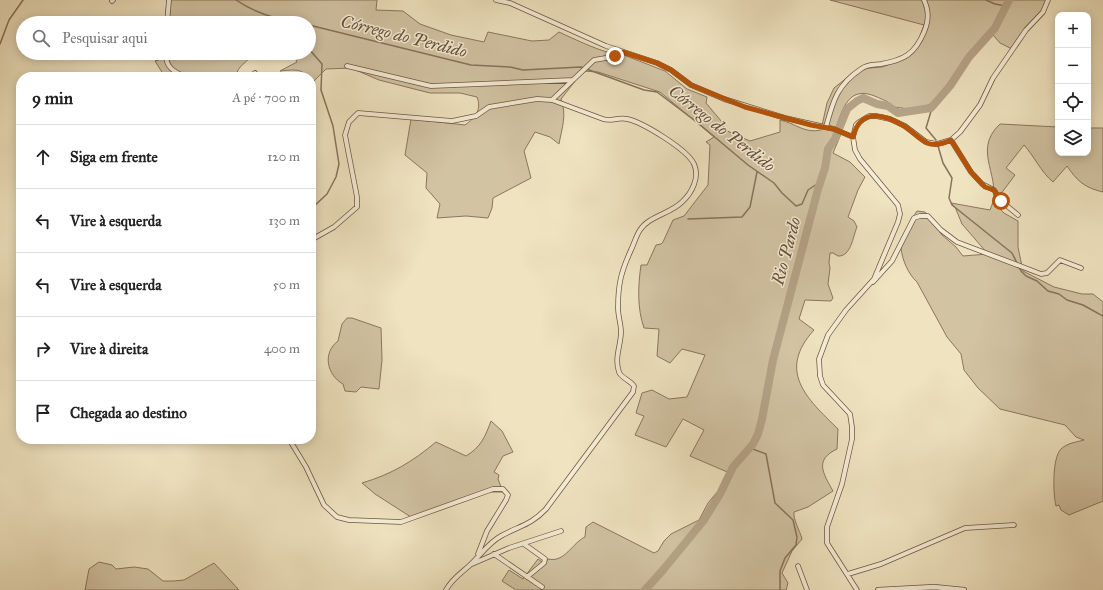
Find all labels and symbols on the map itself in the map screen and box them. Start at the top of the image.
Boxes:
water label: Córrego do Perdido [339,11,470,62]
route end [606,47,624,65]
water label: Córrego do Perdido [664,80,779,177]
route start [992,192,1010,210]
water label: Rio Pardo [767,214,806,288]

